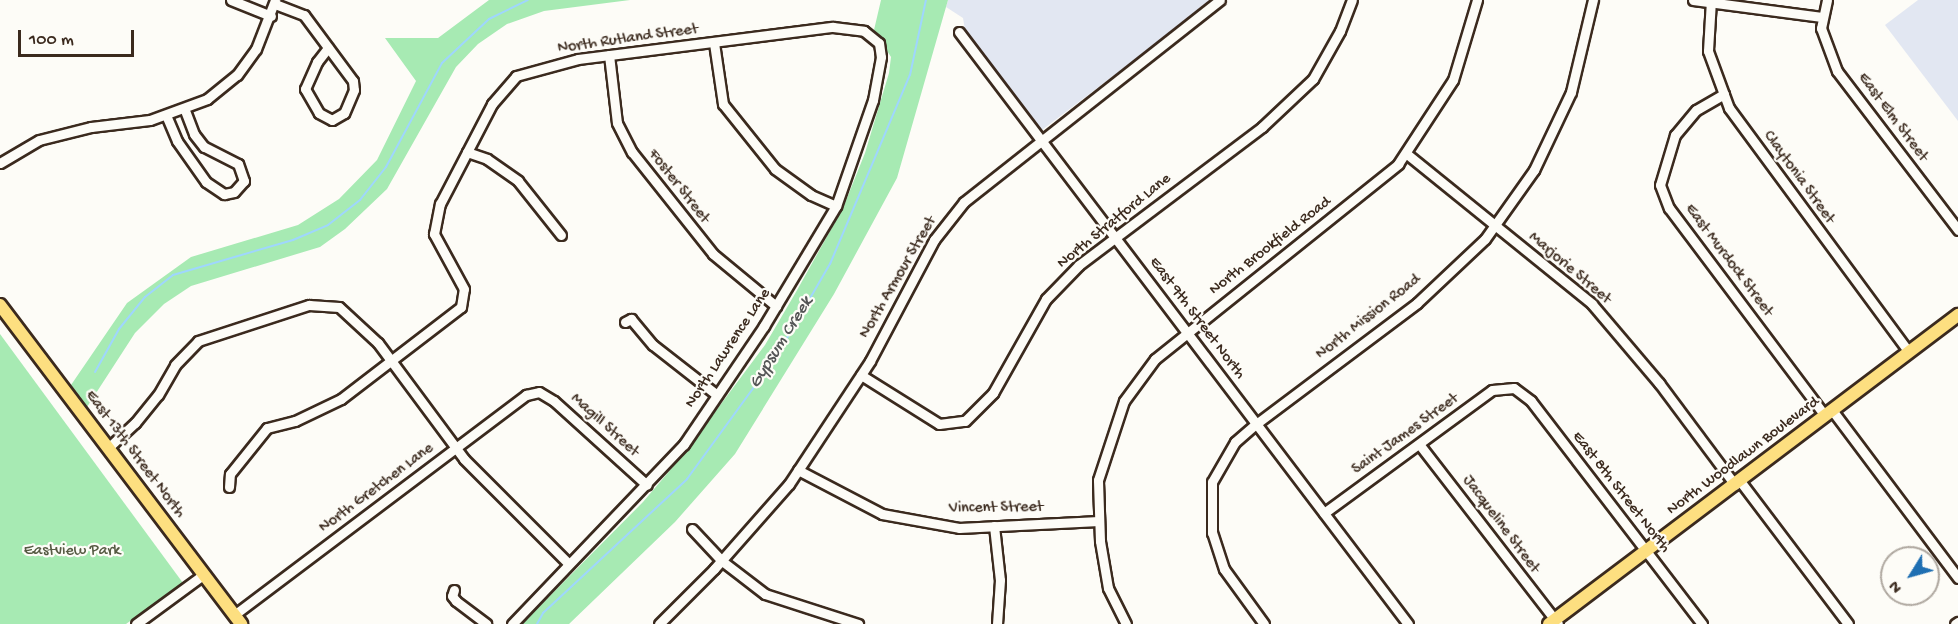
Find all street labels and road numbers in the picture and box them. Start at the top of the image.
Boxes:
street label: North Rutland Street [557,21,699,59]
street label: East Elm Street [1852,70,1932,166]
street label: Claytonia Street [1758,128,1838,228]
street label: Foster Street [643,146,713,228]
street label: North Stratford Lane [1054,170,1176,274]
street label: North Brookfield Road [1206,194,1336,300]
street label: East Murdock Street [1679,201,1777,321]
street label: North Armour Street [856,214,942,342]
street label: Marjorie Street [1524,229,1614,309]
street label: East 9th Street North [1144,254,1248,384]
street label: North Mission Road [1313,271,1425,365]
street label: North Lawrence Lane [682,286,776,412]
street label: East 13th Street North [80,387,188,523]
street label: Magill Street [566,390,642,462]
street label: Saint James Street [1349,390,1463,480]
street label: North Woodlawn Boulevard [1664,393,1824,521]
street label: East 8th Street North [1567,428,1673,558]
street label: North Gretchen Lane [316,440,438,538]
street label: Jacqueline Street [1457,472,1543,578]
street label: Vincent Street [949,499,1043,519]

